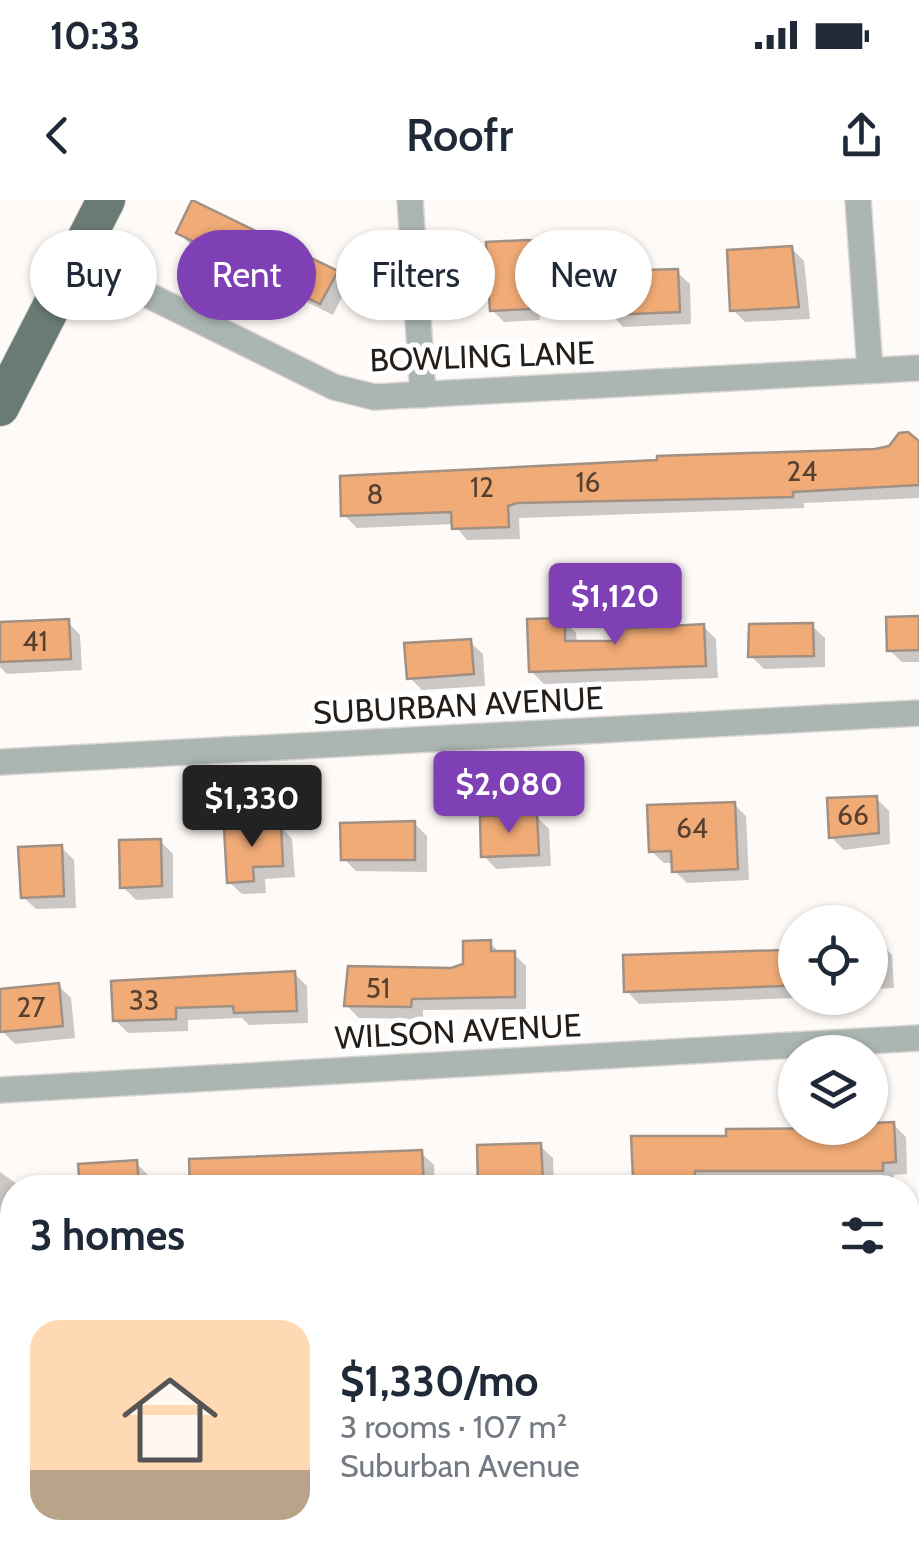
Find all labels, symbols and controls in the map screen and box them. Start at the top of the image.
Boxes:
text: 10:33 [50,12,140,59]
icon: back [30,108,85,163]
text: Roofr [406,108,513,162]
icon: share [834,108,889,163]
chip: Buy [30,230,157,320]
chip: Rent [177,230,316,320]
chip: Filters [336,230,495,320]
chip: New [515,230,652,320]
street label: BOWLING LANE [369,333,595,379]
house number: 24 [787,454,817,488]
house number: 16 [575,465,601,499]
house number: 12 [470,470,494,504]
house number: 8 [367,477,383,511]
pin: $1,120 [534,563,696,648]
text: $1,120 [571,576,659,615]
house number: 41 [22,624,48,658]
street label: SUBURBAN AVENUE [312,678,604,732]
pin: $2,080 [428,751,590,836]
text: $2,080 [455,764,563,803]
pin: $1,330 [171,765,333,850]
text: $1,330 [205,778,299,817]
house number: 66 [837,798,869,832]
house number: 64 [676,811,708,845]
map controls [778,905,888,1145]
button: locate [778,905,888,1015]
house number: 51 [366,971,390,1005]
house number: 33 [129,983,159,1017]
house number: 27 [17,990,45,1024]
street label: WILSON AVENUE [334,1005,582,1057]
button: layers [778,1035,888,1145]
icon: filters [835,1208,890,1263]
text: 3 homes [30,1209,185,1261]
text: $1,330/mo [340,1355,538,1407]
icon: home [110,1360,230,1480]
text: 3 rooms · 107 m² [340,1407,567,1446]
text: Suburban Avenue [340,1446,580,1485]

